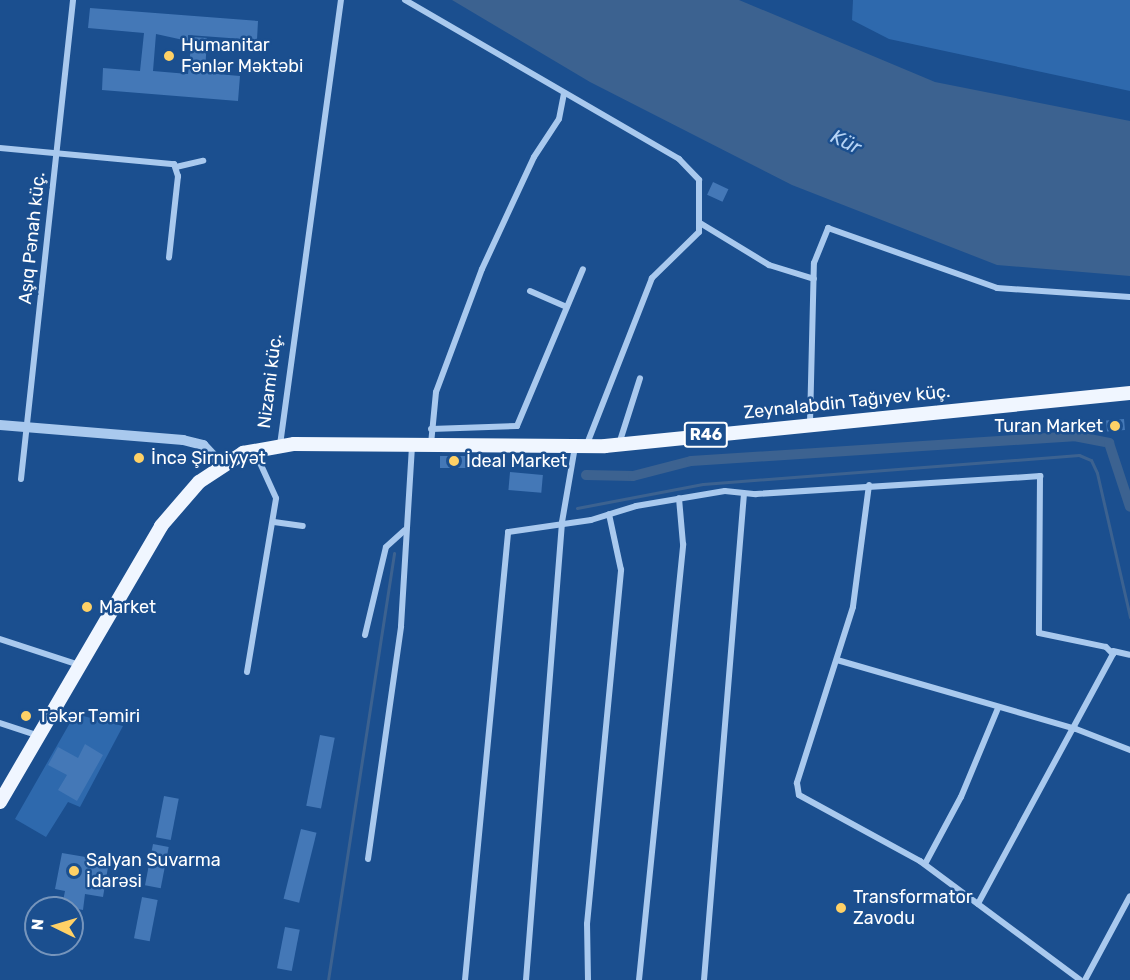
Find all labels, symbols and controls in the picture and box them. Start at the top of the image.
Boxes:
place label: Humanitar Fənlər Məktəbi [181,35,304,78]
marker: Humanitar Fənlər Məktəbi [162,49,176,63]
water label: Kür [827,124,865,160]
street label: Aşıq Pənah küç. [14,171,50,305]
street label: Nizami küç. [253,332,287,430]
street label: Zeynalabdin Tağıyev küç. [742,380,952,424]
place label: Turan Market [994,415,1103,437]
marker: Turan Market [1108,419,1122,433]
road number: R46 [684,422,728,448]
place label: İncə Şirniyyət [151,447,266,469]
place label: İdeal Market [466,450,567,472]
marker: İncə Şirniyyət [132,451,146,465]
marker: İdeal Market [447,454,461,468]
place label: Market [99,596,156,618]
marker: Market [80,600,94,614]
place label: Təkər Təmiri [38,705,141,727]
marker: Təkər Təmiri [19,709,33,723]
place label: Salyan Suvarma İdarəsi [86,850,221,892]
marker: Salyan Suvarma İdarəsi [67,864,81,878]
place label: Transformator Zavodu [853,887,973,930]
north arrow [24,896,84,956]
marker: Transformator Zavodu [834,901,848,915]
text: N [28,918,48,931]

